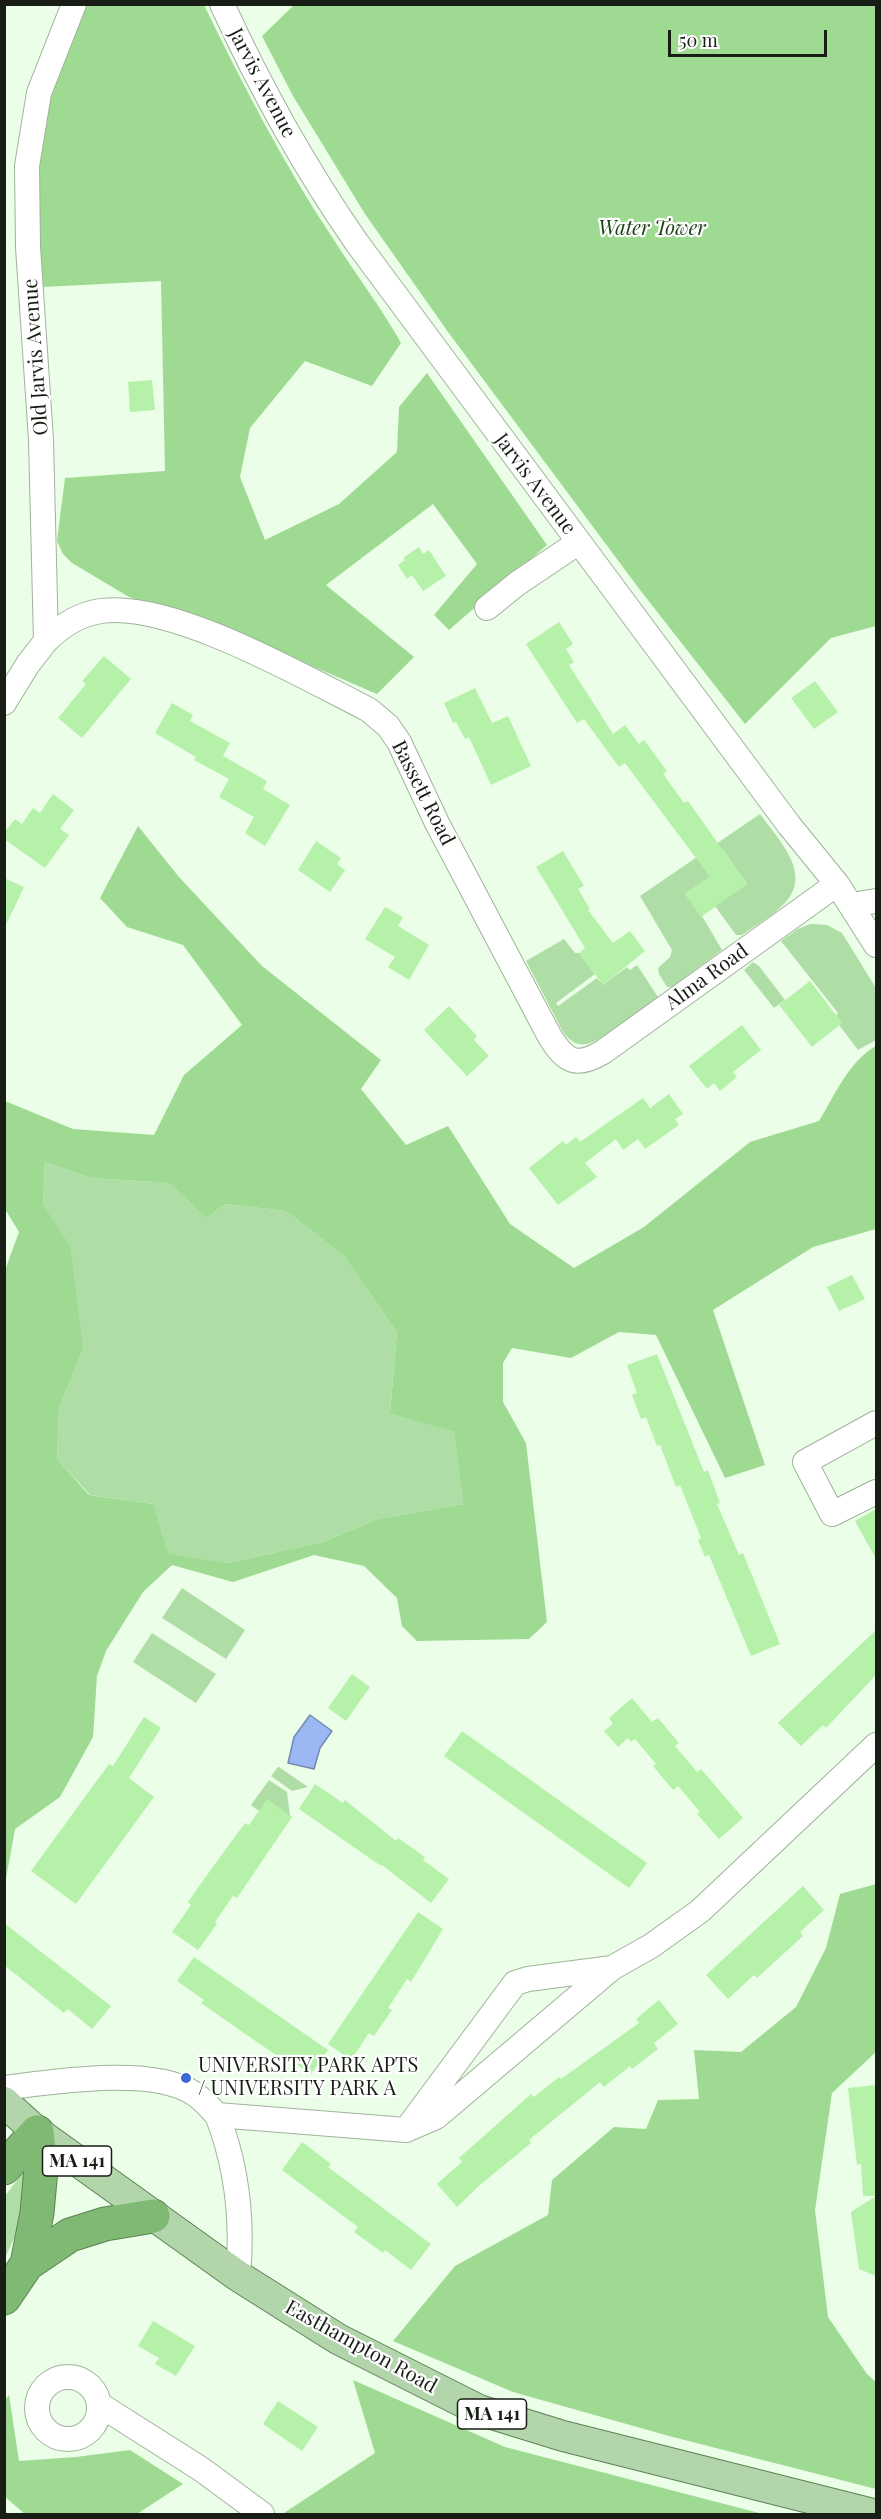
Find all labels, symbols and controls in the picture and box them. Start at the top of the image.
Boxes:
scale bar [671,18,830,56]
street label: Jarvis Avenue [223,24,301,142]
text: 50 m [679,28,718,52]
park label: Water Tower [598,217,706,241]
street label: Old Jarvis Avenue [19,278,53,436]
street label: Jarvis Avenue [489,429,581,539]
street label: Bassett Road [386,737,460,849]
street label: Alma Road [661,939,753,1015]
place label: UNIVERSITY PARK APTS / UNIVERSITY PARK A [198,2054,418,2101]
marker: UNIVERSITY PARK APTS / UNIVERSITY PARK A [179,2071,193,2085]
road number: MA 141 [42,2146,112,2176]
street label: Easthampton Road [281,2295,441,2399]
road number: MA 141 [458,2399,526,2429]

